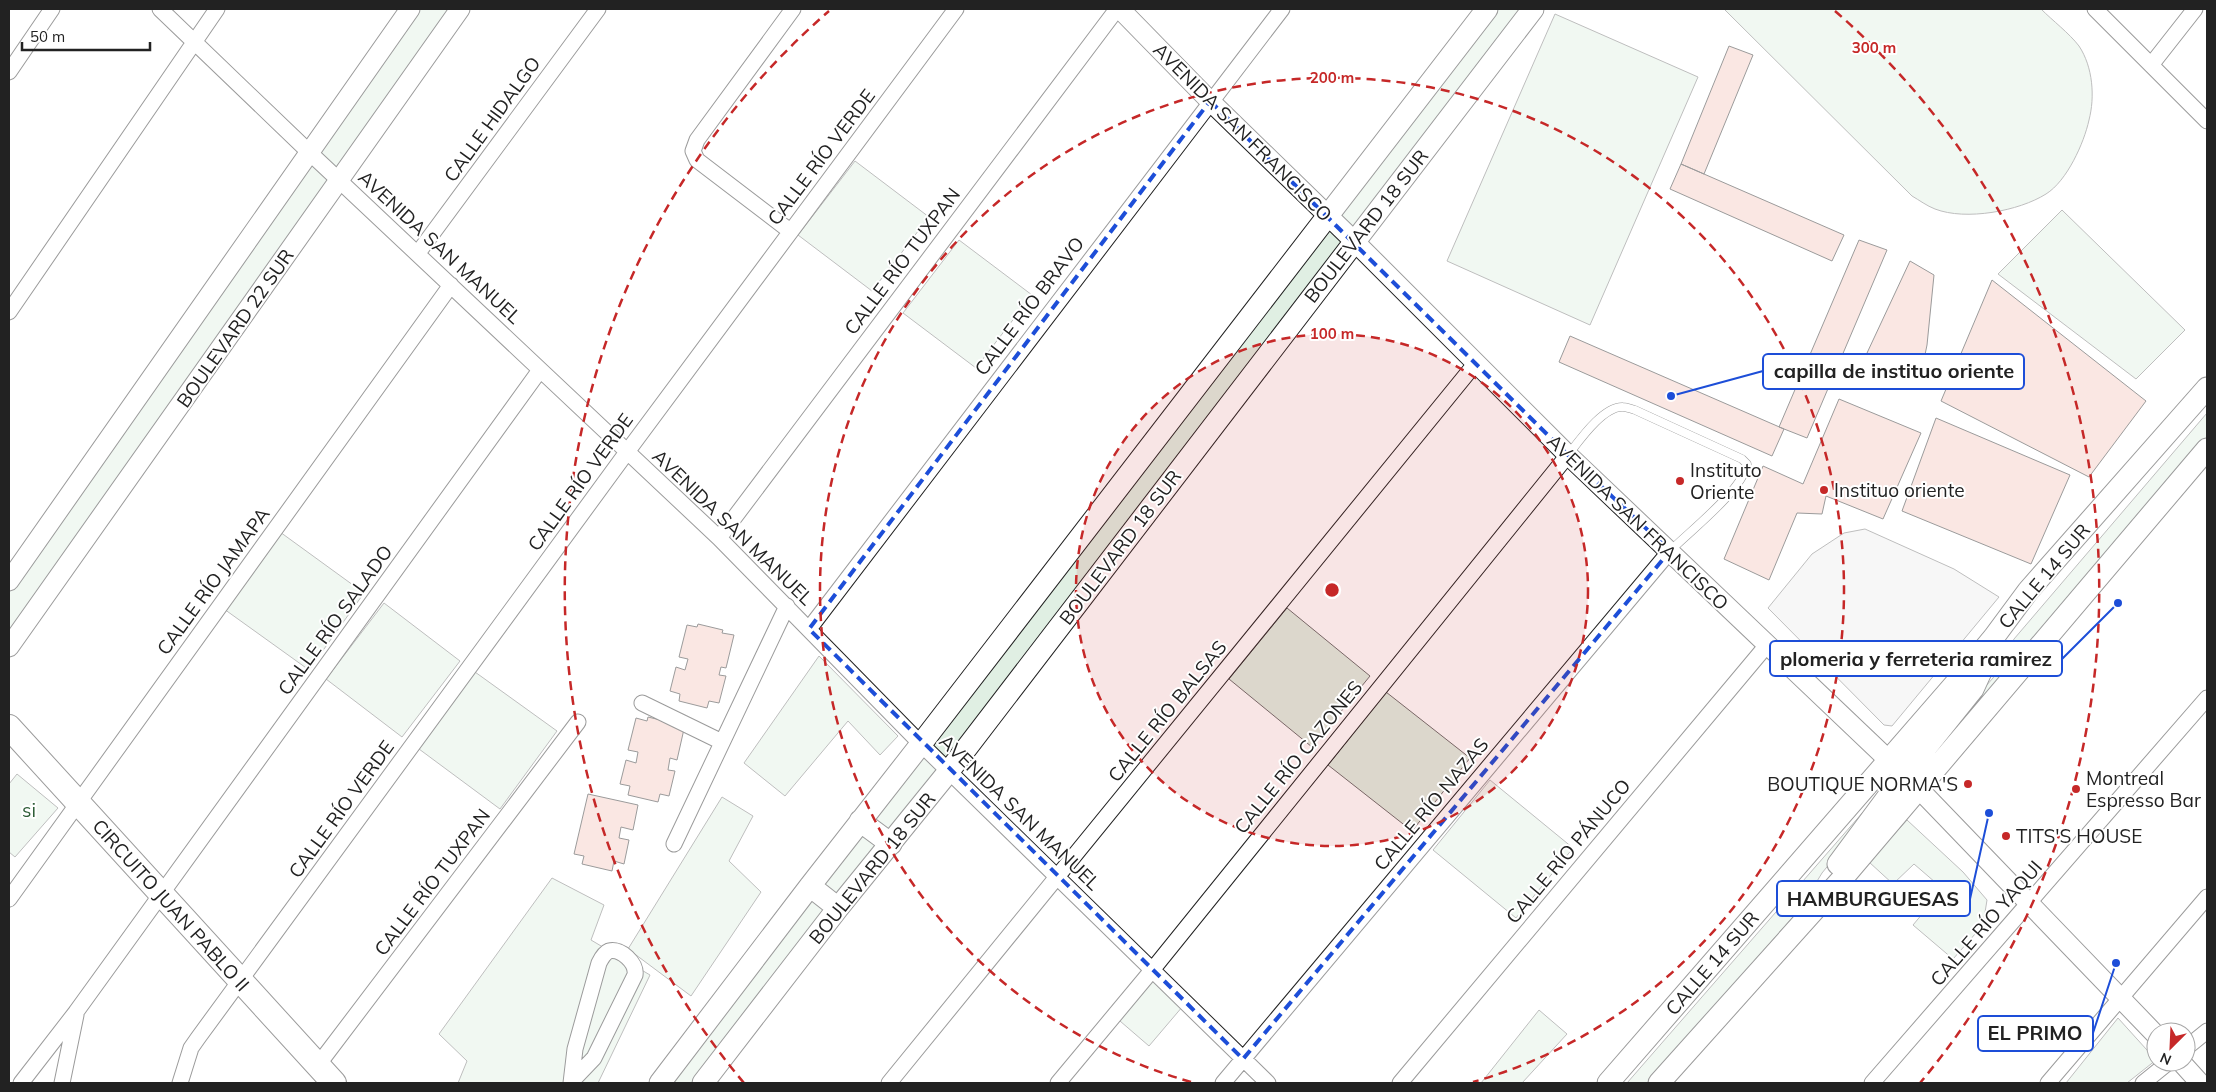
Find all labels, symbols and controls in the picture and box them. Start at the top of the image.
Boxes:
scale bar [22,20,150,52]
text: 50 m [30,27,65,46]
street label: AVENIDA SAN FRANCISCO [1149,38,1337,226]
text: 300 m [1852,38,1896,57]
street label: CALLE HIDALGO [438,52,546,186]
text: 200 m [1310,68,1354,87]
street label: CALLE RÍO VERDE [762,84,880,230]
street label: BOULEVARD 18 SUR [1299,145,1433,307]
street label: AVENIDA SAN MANUEL [354,165,527,329]
street label: CALLE RÍO TUXPAN [839,183,965,339]
street label: CALLE RÍO BRAVO [969,232,1089,380]
street label: BOULEVARD 22 SUR [171,244,299,412]
text: 100 m [1310,324,1354,343]
callout: capilla de instituo oriente [1763,354,2024,389]
text: capilla de instituo oriente [1774,358,2014,383]
street label: CALLE RÍO VERDE [522,409,638,555]
street label: AVENIDA SAN FRANCISCO [1542,429,1734,615]
street label: AVENIDA SAN MANUEL [648,444,819,610]
place label: Instituto Oriente [1690,458,1762,504]
street label: BOULEVARD 18 SUR [1054,465,1186,629]
marker: Instituto Oriente [1674,475,1686,487]
place label: Instituo oriente [1834,478,1965,502]
marker: Instituo oriente [1818,484,1830,496]
street label: CALLE RÍO JAMAPA [151,502,275,659]
street label: CALLE 14 SUR [1993,518,2095,634]
street label: CALLE RÍO SALADO [272,540,398,700]
centre of rings [1323,581,1341,599]
street label: CALLE RÍO BALSAS [1102,635,1232,787]
callout: plomeria y ferreteria ramirez [1770,641,2062,676]
text: plomeria y ferreteria ramirez [1780,646,2052,671]
street label: CALLE RÍO CAZONES [1229,675,1367,839]
street label: AVENIDA SAN MANUEL [935,729,1106,895]
street label: CALLE RÍO NAZAS [1368,733,1494,875]
street label: CALLE RÍO VERDE [283,736,399,882]
place label: Montreal Espresso Bar [2086,766,2201,812]
place label: BOUTIQUE NORMA'S [1767,772,1958,796]
street label: CALLE RÍO PÁNUCO [1500,774,1636,928]
marker: BOUTIQUE NORMA'S [1962,778,1974,790]
marker: Montreal Espresso Bar [2070,783,2082,795]
street label: BOULEVARD 18 SUR [804,787,940,949]
park label: si [22,798,36,822]
street label: CALLE RÍO TUXPAN [369,804,495,960]
street label: CIRCUITO JUAN PABLO II [87,814,255,996]
place label: TITS'S HOUSE [2016,824,2142,848]
marker: TITS'S HOUSE [2000,830,2012,842]
street label: CALLE RÍO YAQUI [1925,855,2047,991]
callout: HAMBURGUESAS [1777,881,1970,916]
text: HAMBURGUESAS [1787,886,1959,911]
street label: CALLE 14 SUR [1660,906,1764,1020]
callout: EL PRIMO [1978,1016,2093,1051]
text: EL PRIMO [1988,1020,2082,1045]
north arrow [2146,1022,2196,1072]
text: N [2157,1049,2174,1069]

